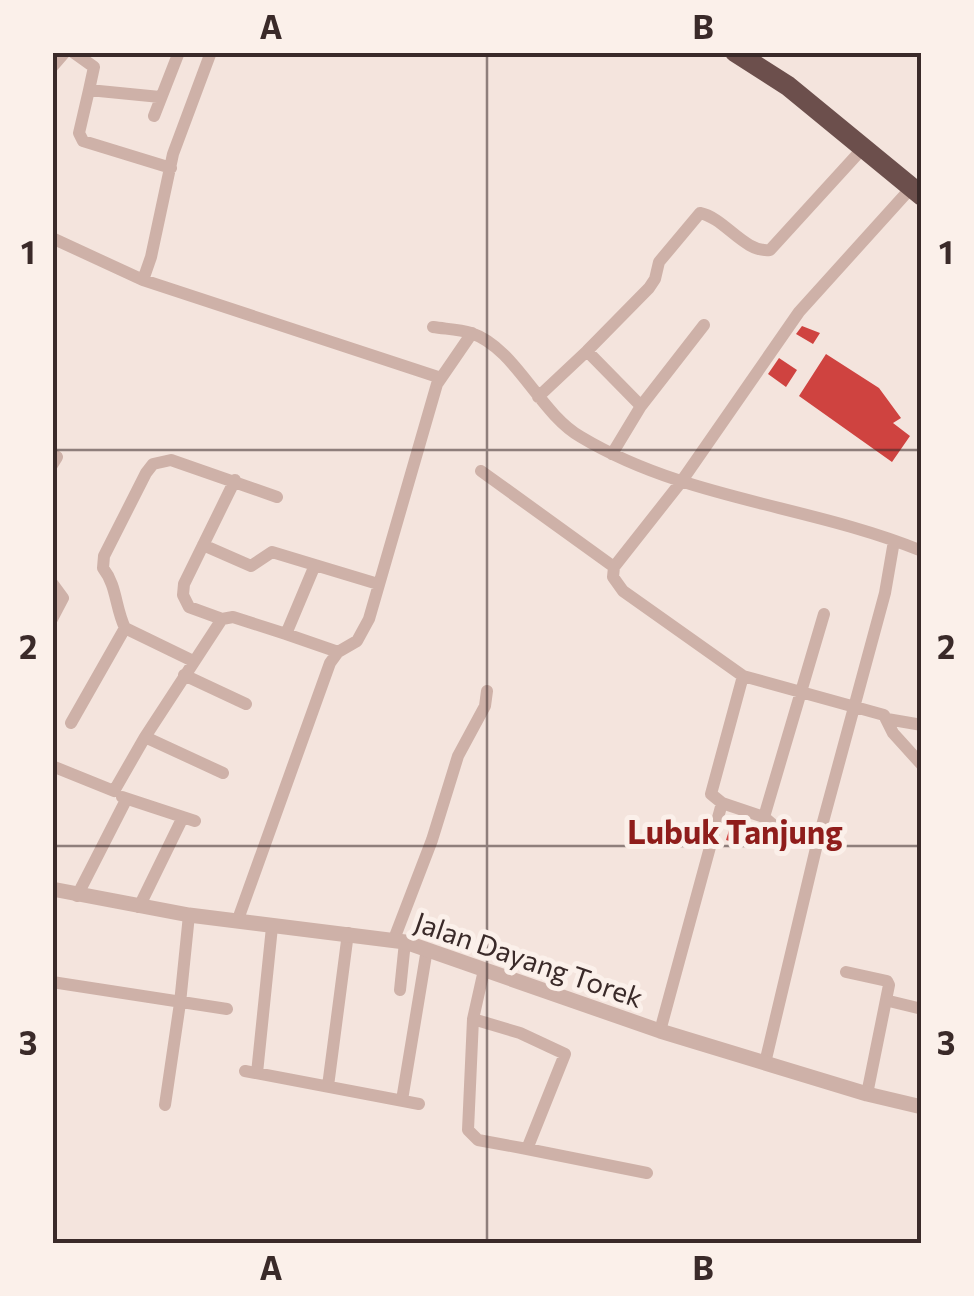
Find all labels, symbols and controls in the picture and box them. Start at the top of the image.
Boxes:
text: A [260,6,283,46]
text: B [692,6,714,46]
text: 1 [21,231,35,271]
text: 1 [939,231,953,271]
text: 2 [19,626,37,666]
text: 2 [937,626,955,666]
district label: Lubuk Tanjung [627,811,843,851]
street label: Jalan Dayang Torek [410,904,648,1014]
text: 3 [19,1022,37,1062]
text: 3 [937,1022,955,1062]
text: A [260,1247,283,1287]
text: B [692,1247,714,1287]

